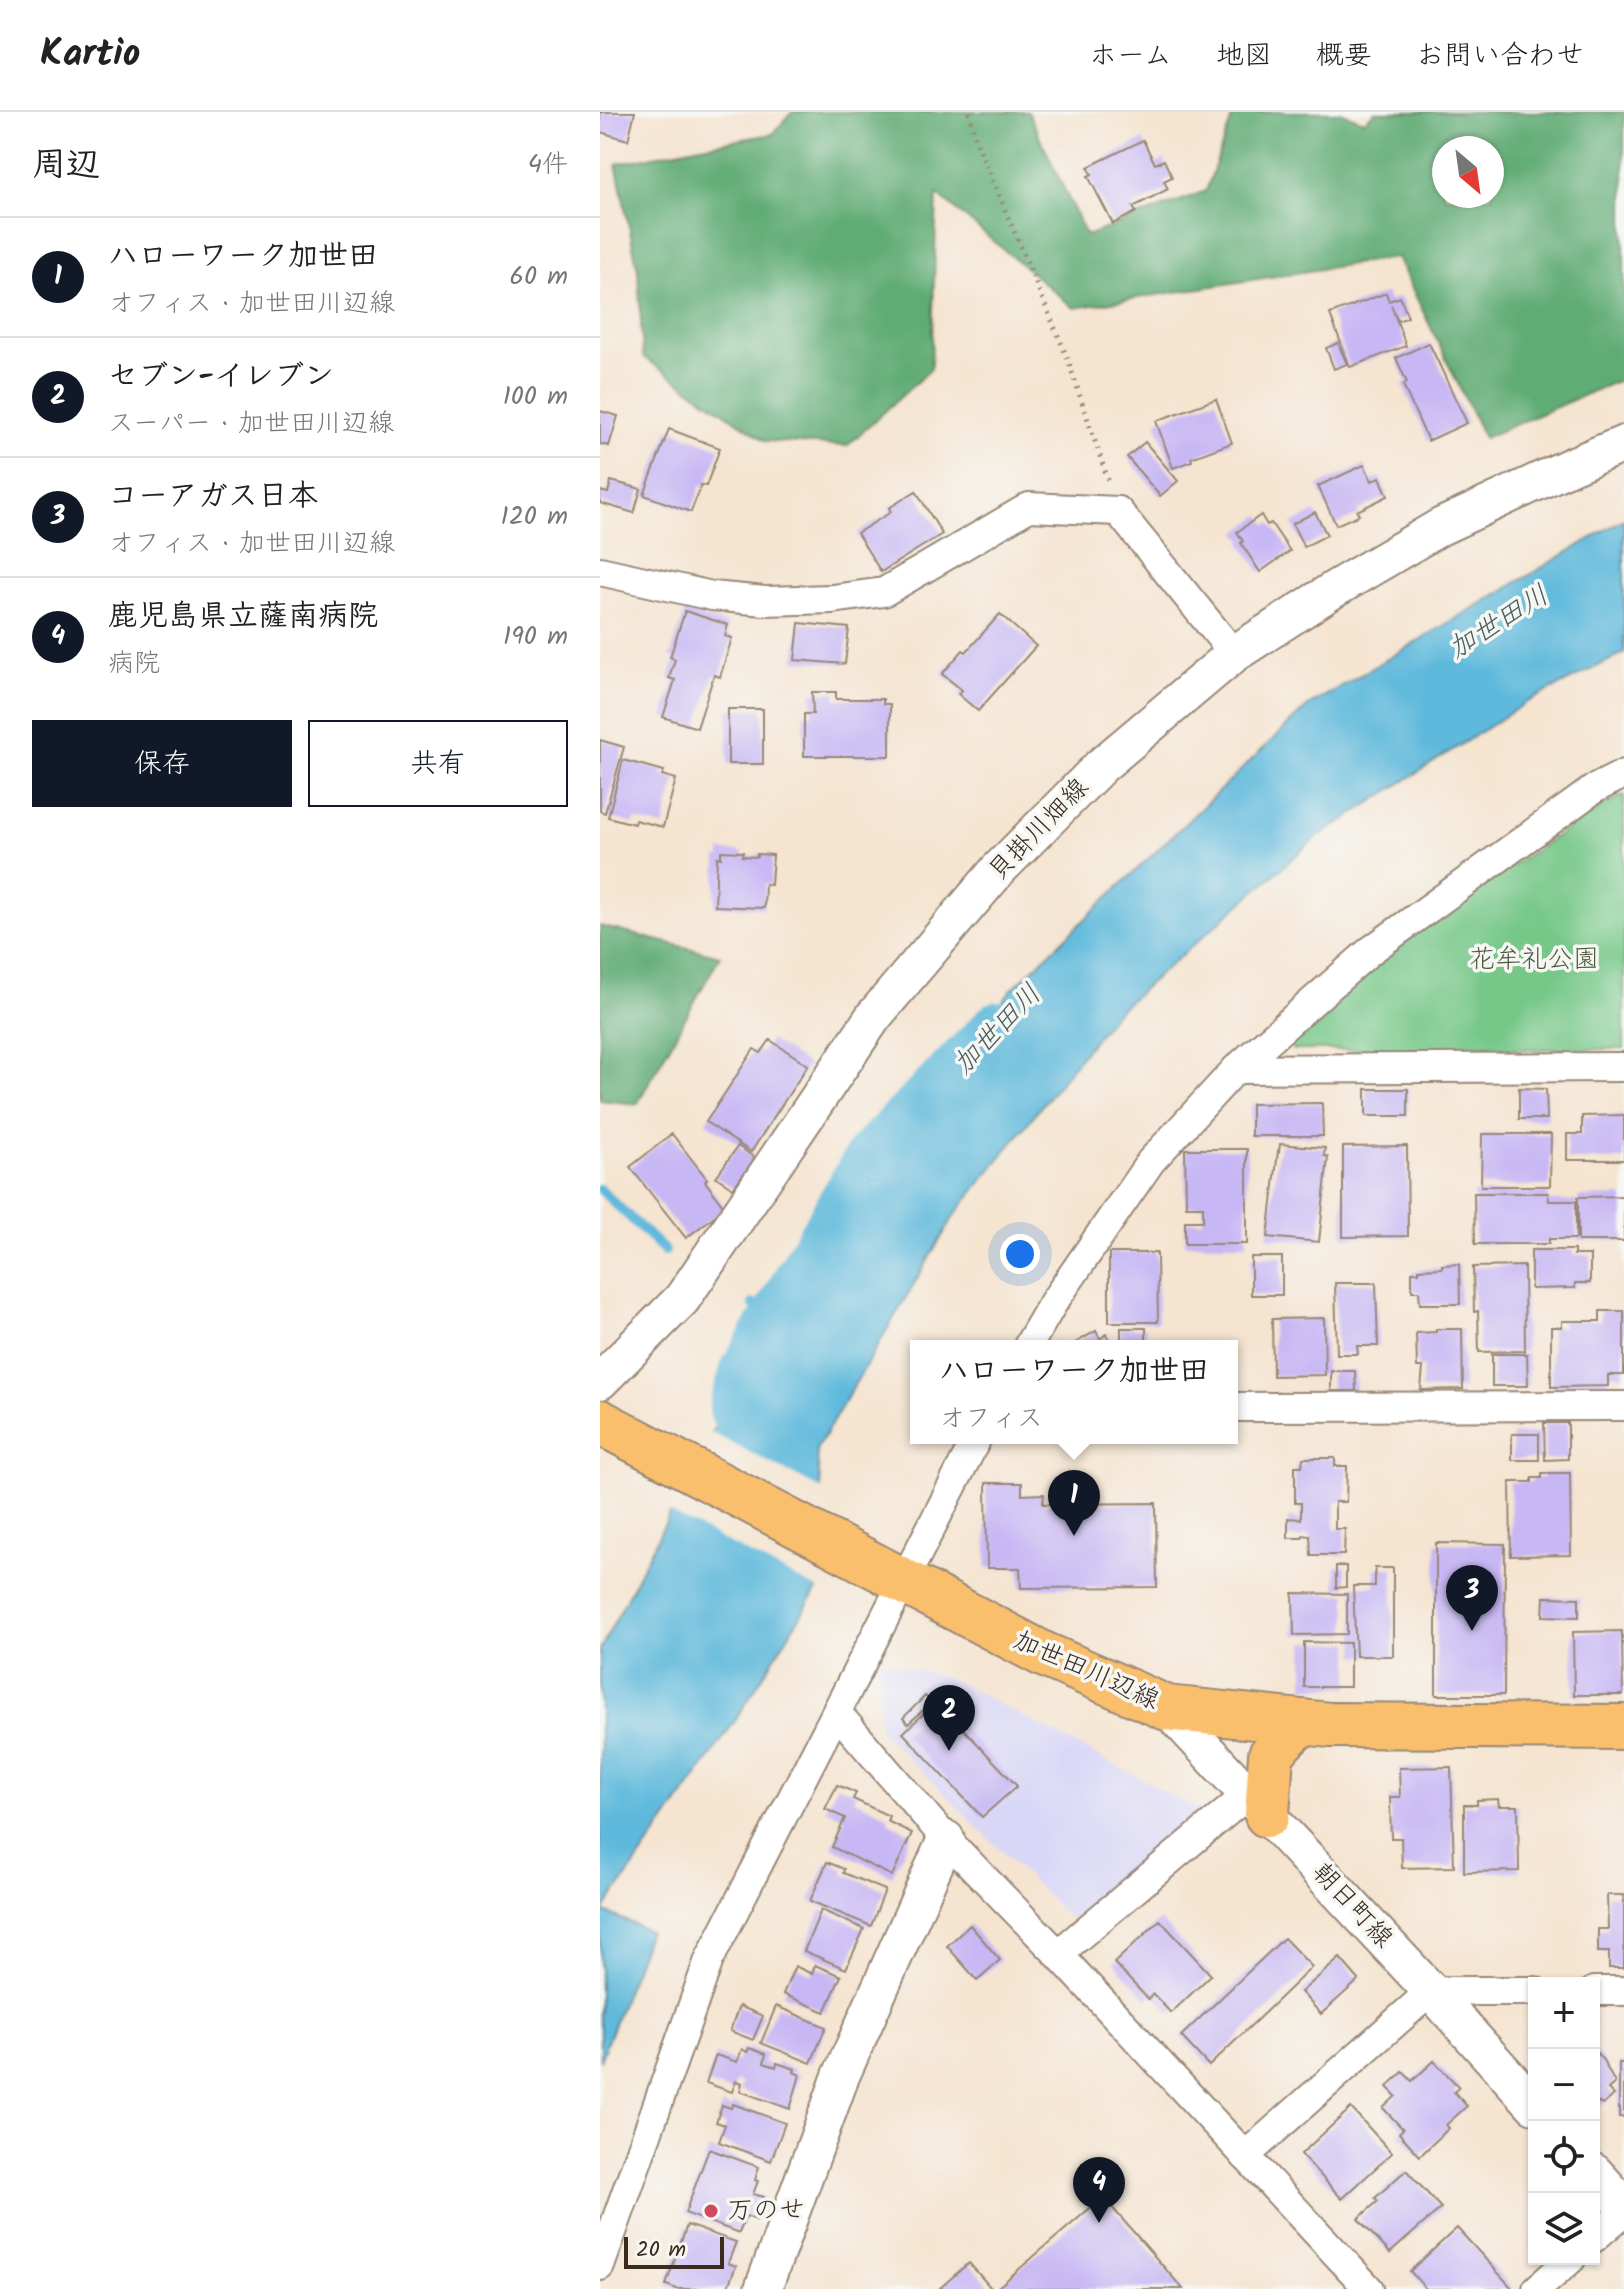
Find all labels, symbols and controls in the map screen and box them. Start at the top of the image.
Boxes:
text: Kartio [40,25,140,85]
text: ホーム [1089,34,1172,79]
text: 地図 [1216,34,1272,79]
text: 概要 [1316,34,1372,79]
text: お問い合わせ [1416,34,1584,79]
north arrow [1432,136,1504,208]
text: 周辺 [32,139,100,193]
text: 4件 [528,144,568,186]
text: ハローワーク加世田 [108,233,378,281]
text: 1 [54,256,62,298]
text: 60 m [509,256,568,298]
text: オフィス · 加世田川辺線 [108,283,395,325]
text: セブン-イレブン [108,353,334,401]
text: 2 [50,376,66,418]
text: 100 m [503,376,568,418]
text: スーパー · 加世田川辺線 [108,403,394,445]
text: コーアガス日本 [108,473,318,521]
text: 3 [51,496,65,538]
text: 120 m [501,496,568,538]
text: オフィス · 加世田川辺線 [108,523,395,565]
water label: 加世田川 [1440,574,1558,672]
text: 鹿児島県立薩南病院 [108,593,378,641]
text: 4 [51,616,65,658]
text: 190 m [503,616,568,658]
text: 病院 [108,643,160,685]
button: 保存 [32,720,292,807]
button: 共有 [308,720,568,807]
street label: 貝掛川畑線 [979,769,1099,891]
park label: 花牟礼公園 [1469,939,1599,981]
water label: 加世田川 [943,974,1053,1086]
your location [1000,1234,1040,1274]
popup [910,1340,1238,1444]
text: ハローワーク加世田 [939,1348,1209,1396]
text: オフィス [939,1398,1043,1440]
pin: 1 [1048,1470,1100,1536]
pin: 3 [1446,1565,1498,1631]
street label: 加世田川辺線 [1006,1620,1166,1722]
pin: 2 [923,1685,975,1751]
street label: 朝日町線 [1301,1854,1403,1958]
map controls [1528,1977,1600,2265]
button: + [1528,1977,1600,2049]
button: − [1528,2049,1600,2121]
button: locate [1528,2121,1600,2193]
pin: 4 [1073,2157,1125,2223]
place label: 万のせ [727,2190,805,2232]
button: layers [1528,2193,1600,2265]
marker: 万のせ [702,2202,720,2220]
scale bar [624,2233,724,2269]
text: 20 m [636,2233,686,2268]

